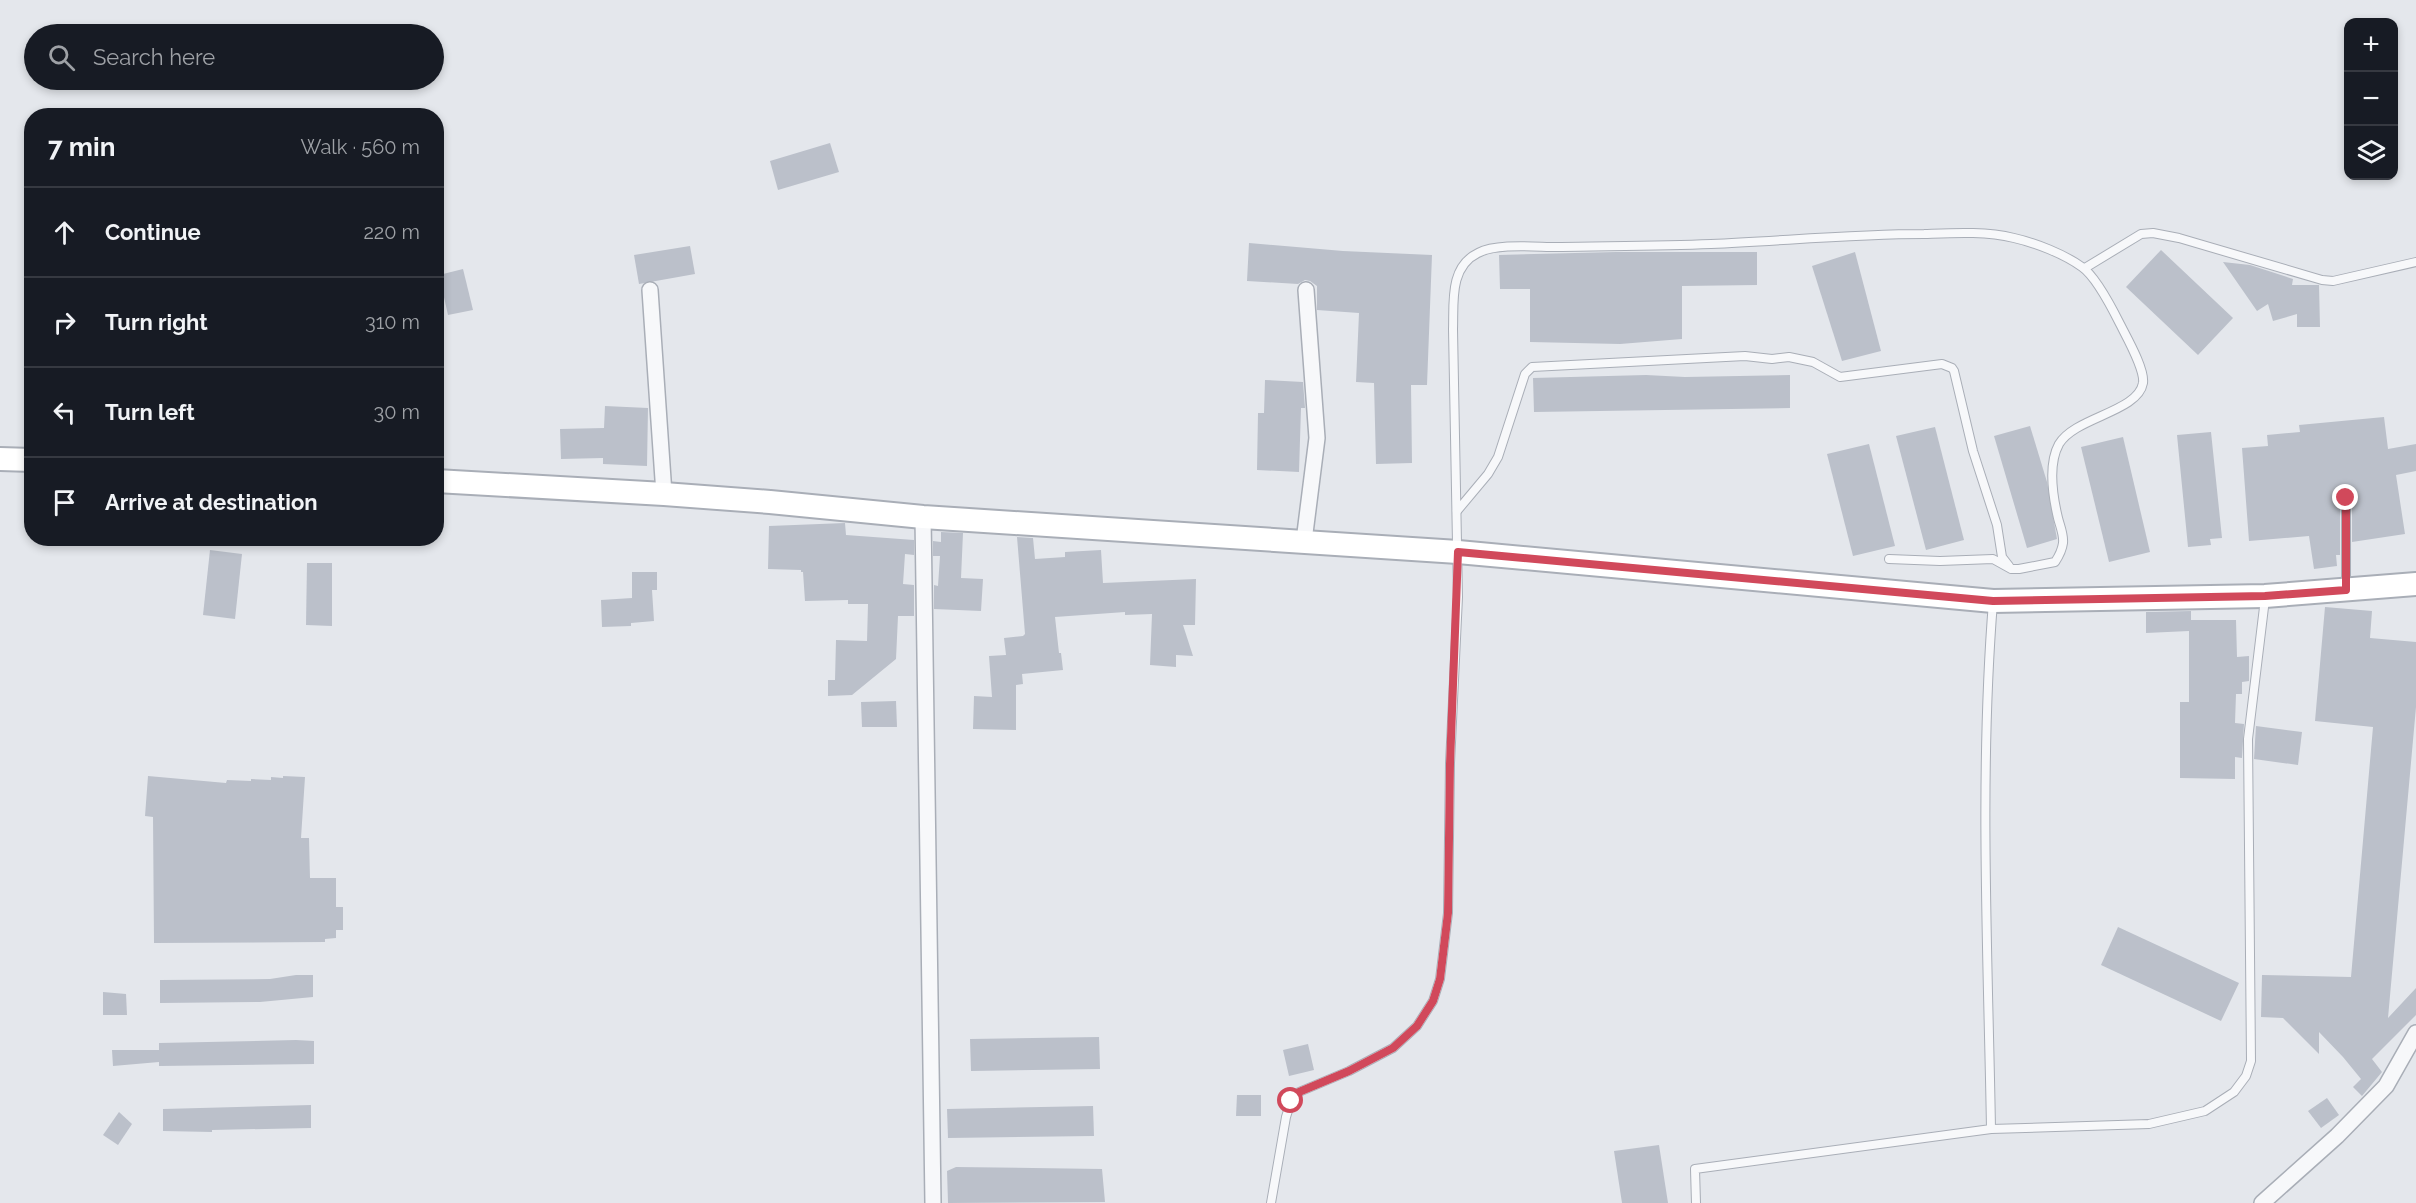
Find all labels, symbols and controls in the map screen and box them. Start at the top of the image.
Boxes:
map controls [2344,18,2398,180]
button: + [2344,18,2398,72]
search box [24,24,444,90]
icon: search [45,41,78,74]
text: Search here [93,44,215,70]
button: − [2344,72,2398,126]
button: layers [2344,126,2398,180]
text: 7 min [48,132,115,162]
text: Walk · 560 m [301,135,420,159]
icon: ahead [48,216,81,249]
text: Continue [105,219,201,245]
text: 220 m [363,220,420,244]
icon: right [48,306,81,339]
text: Turn right [105,309,208,335]
text: 310 m [365,310,420,334]
icon: left [48,396,81,429]
text: Turn left [105,399,195,425]
text: 30 m [374,400,420,424]
route end [2332,484,2358,510]
icon: arrive [48,486,81,519]
text: Arrive at destination [105,489,318,515]
route start [1277,1087,1303,1113]

